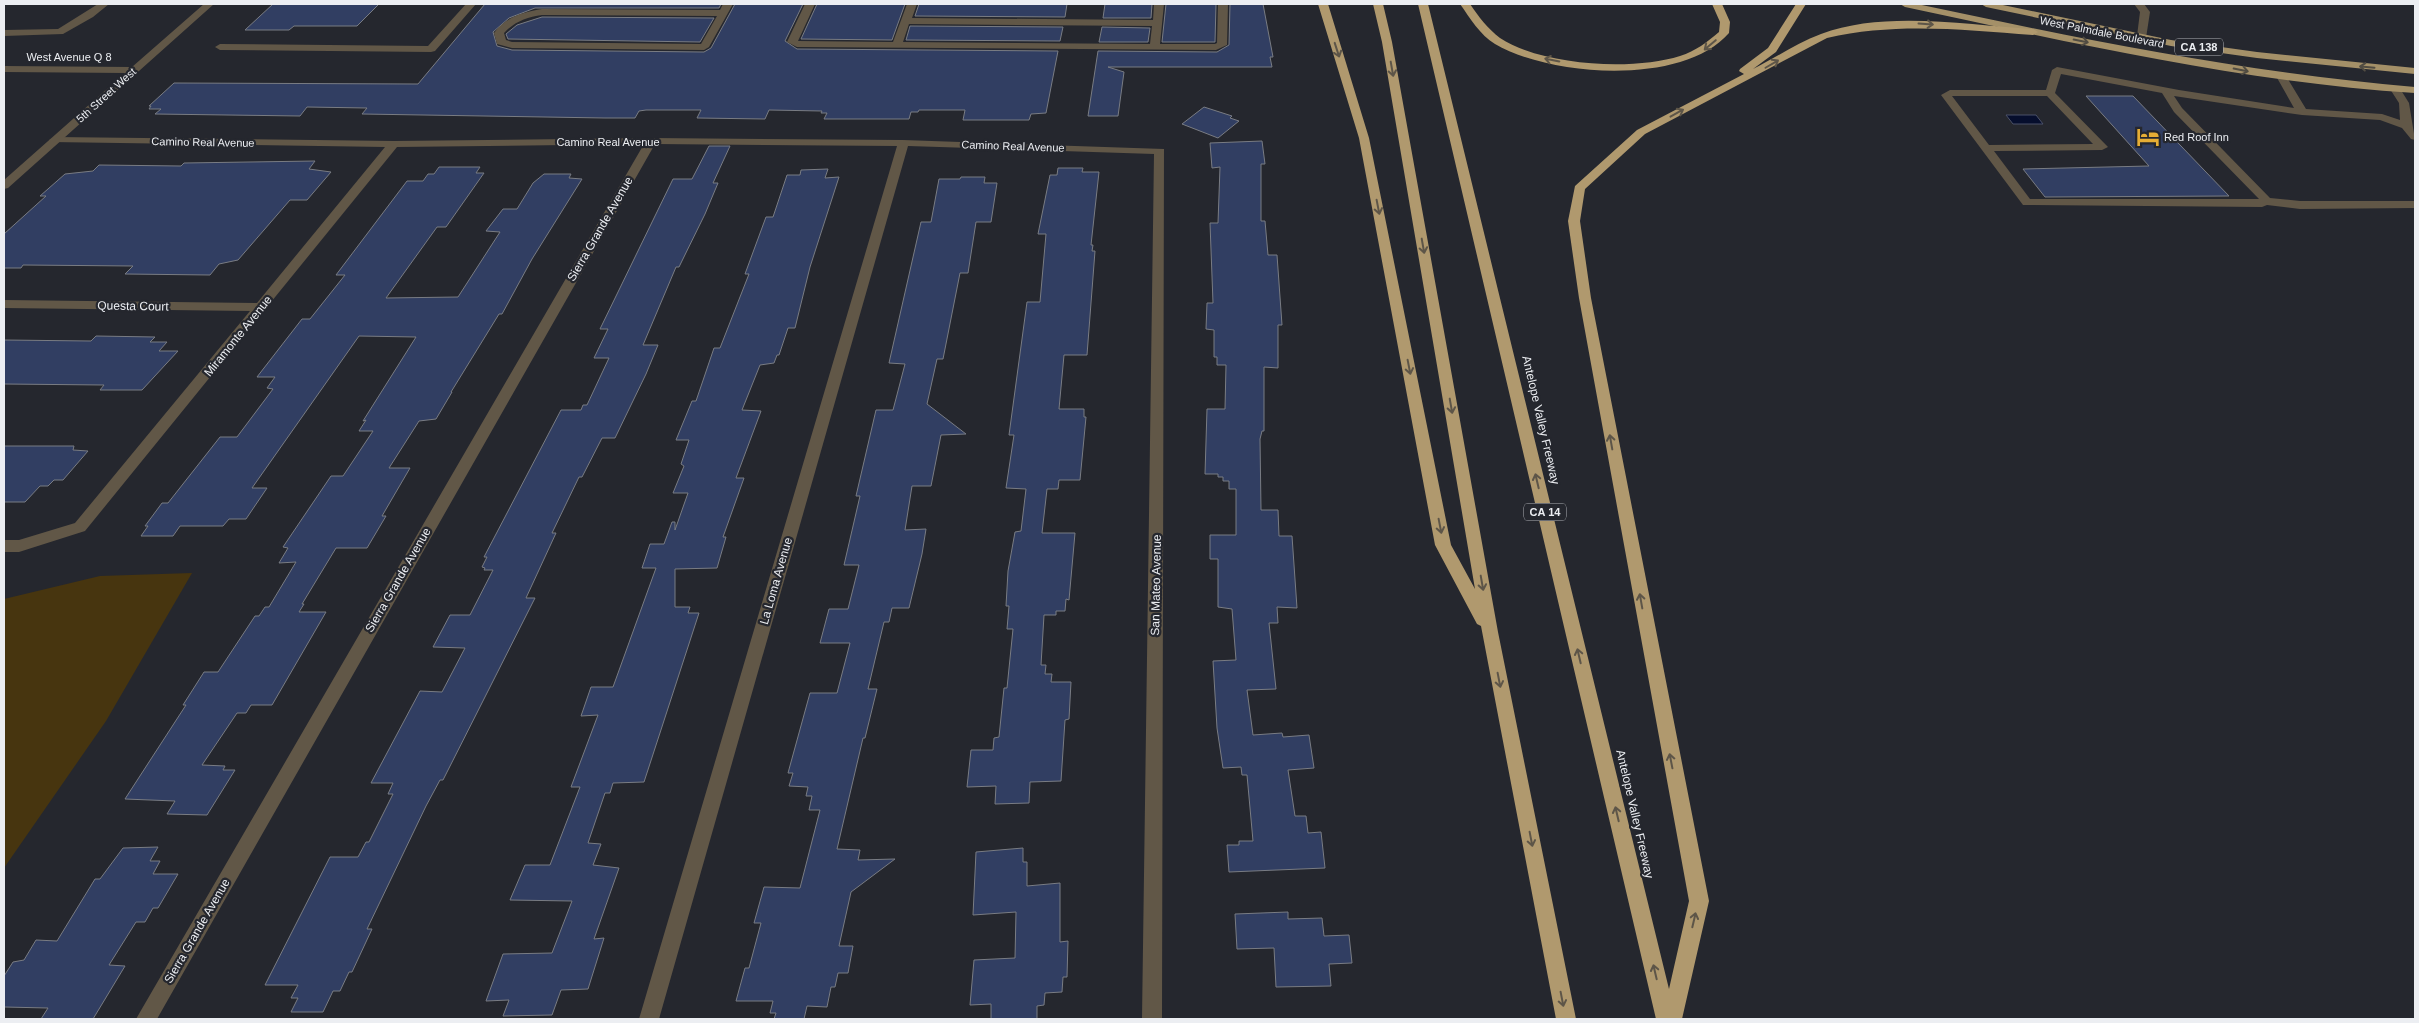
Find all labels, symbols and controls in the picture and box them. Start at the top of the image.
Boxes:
street label: West Palmdale Boulevard [2039,14,2165,50]
one-way arrow [1917,19,1933,28]
one-way arrow [2073,36,2089,46]
road number: CA 138 [2175,38,2223,56]
one-way arrow [1703,39,1716,50]
one-way arrow [1333,42,1343,58]
street label: West Avenue Q 8 [26,51,112,63]
one-way arrow [1544,55,1560,64]
one-way arrow [1764,59,1779,69]
one-way arrow [1387,60,1397,76]
one-way arrow [2359,62,2375,71]
street label: 5th Street West [74,65,138,125]
one-way arrow [2233,66,2249,76]
one-way arrow [1669,108,1684,117]
hotel icon: Red Roof Inn [2135,124,2161,150]
place label: Red Roof Inn [2164,131,2229,143]
street label: Camino Real Avenue [151,135,255,149]
street label: Camino Real Avenue [556,136,660,148]
street label: Camino Real Avenue [961,138,1065,154]
street label: Sierra Grande Avenue [564,174,636,284]
one-way arrow [1374,199,1383,215]
one-way arrow [1418,238,1428,254]
street label: Miramonte Avenue [201,293,275,379]
street label: Questa Court [97,298,169,314]
street label: Antelope Valley Freeway [1519,354,1563,486]
one-way arrow [1404,358,1414,374]
one-way arrow [1446,398,1456,414]
one-way arrow [1606,434,1616,450]
one-way arrow [1532,473,1541,489]
road number: CA 14 [1524,504,1566,520]
one-way arrow [1435,518,1445,534]
street label: Sierra Grande Avenue [362,525,434,635]
street label: San Mateo Avenue [1148,534,1164,636]
street label: La Loma Avenue [757,536,795,626]
one-way arrow [1477,575,1487,591]
one-way arrow [1636,594,1646,610]
one-way arrow [1574,648,1583,664]
one-way arrow [1495,671,1505,687]
street label: Antelope Valley Freeway [1613,748,1657,880]
one-way arrow [1666,753,1676,769]
one-way arrow [1612,806,1621,822]
one-way arrow [1526,831,1536,847]
street label: Sierra Grande Avenue [161,876,233,986]
one-way arrow [1690,913,1699,929]
one-way arrow [1650,964,1659,980]
one-way arrow [1557,990,1567,1006]

